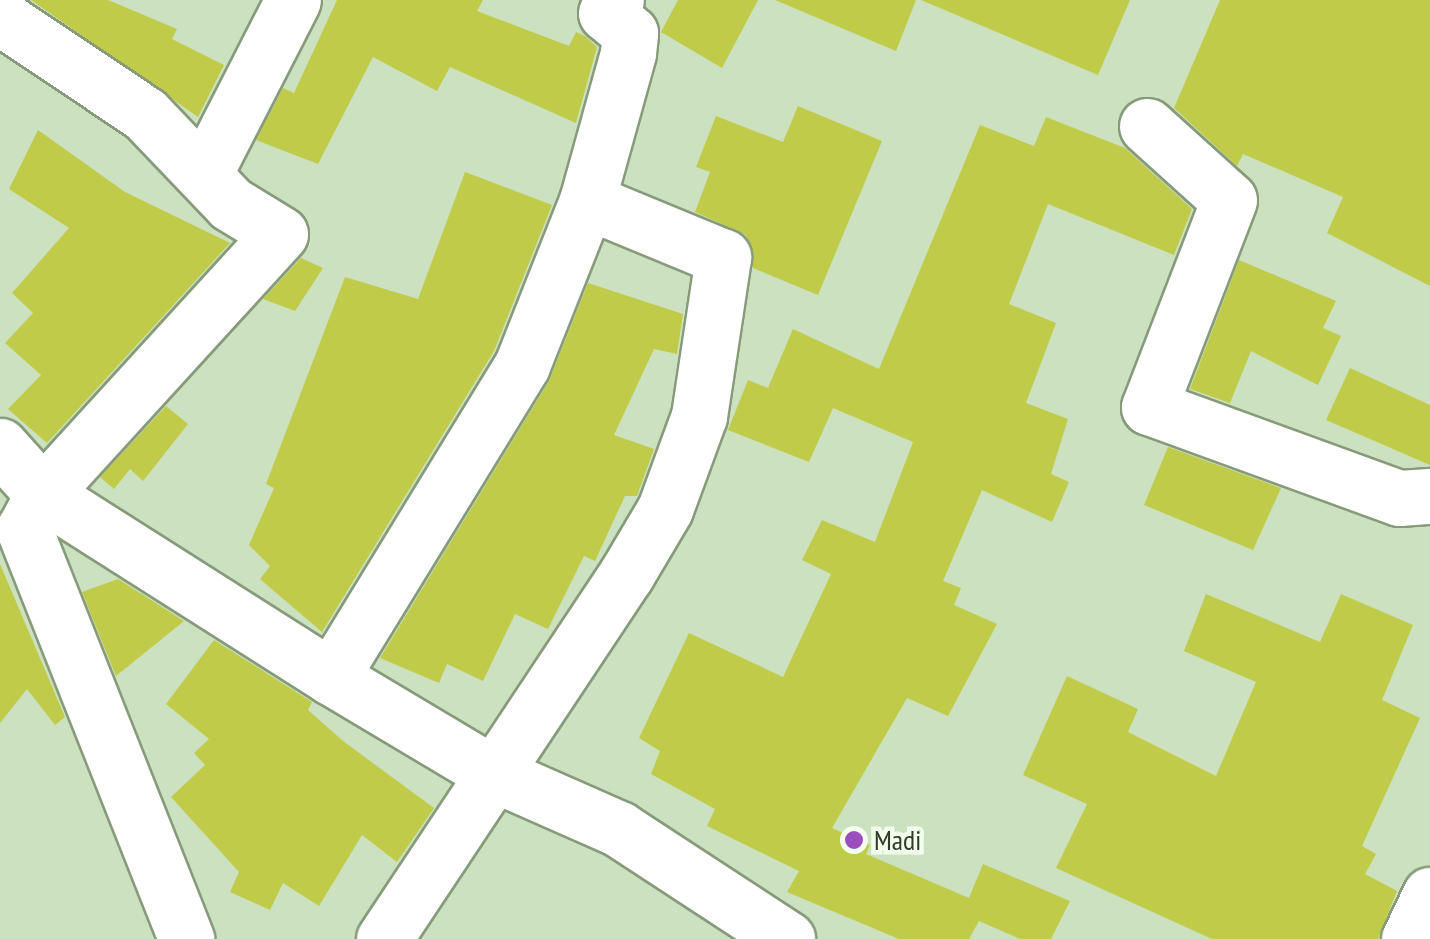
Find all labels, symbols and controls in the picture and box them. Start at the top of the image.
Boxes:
place label: Madi [874,823,921,857]
marker: Madi [843,829,865,851]

